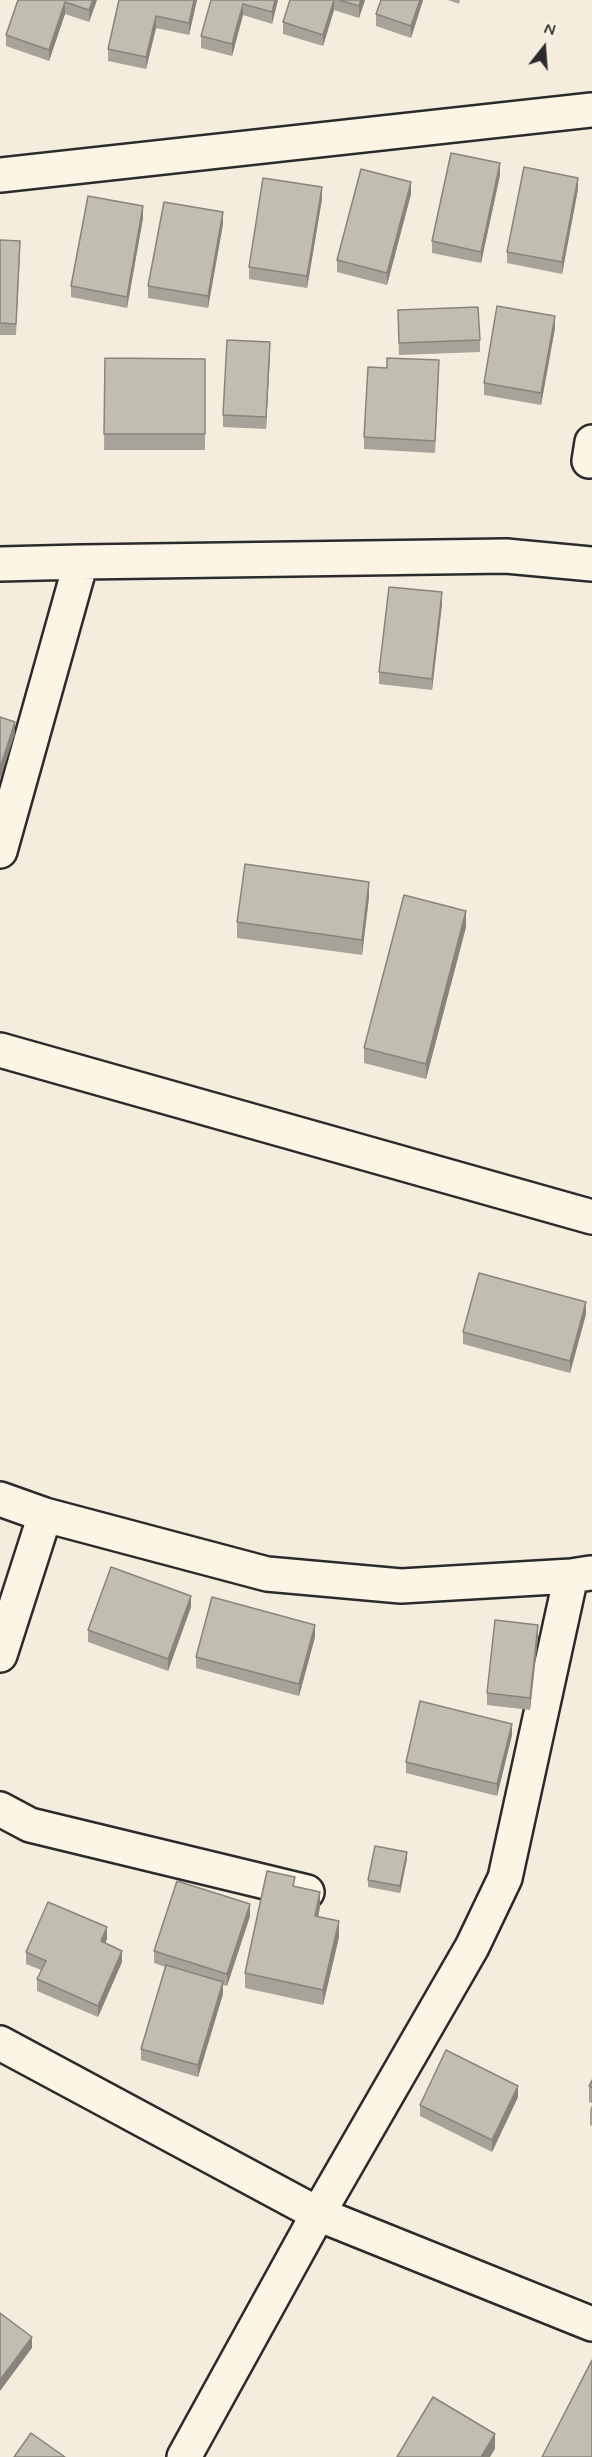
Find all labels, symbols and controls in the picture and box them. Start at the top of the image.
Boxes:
north arrow [514,18,574,78]
text: N [541,19,558,42]

